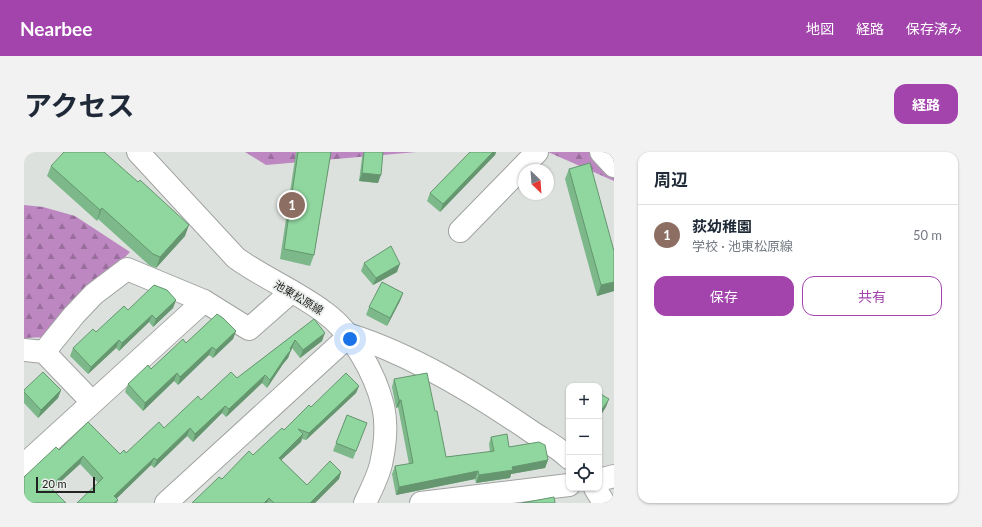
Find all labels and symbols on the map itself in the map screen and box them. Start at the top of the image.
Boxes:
north arrow [518,164,554,200]
pin: 1 [279,190,305,220]
street label: 池東松原線 [272,277,326,317]
your location [340,329,360,349]
scale bar [36,475,95,494]

